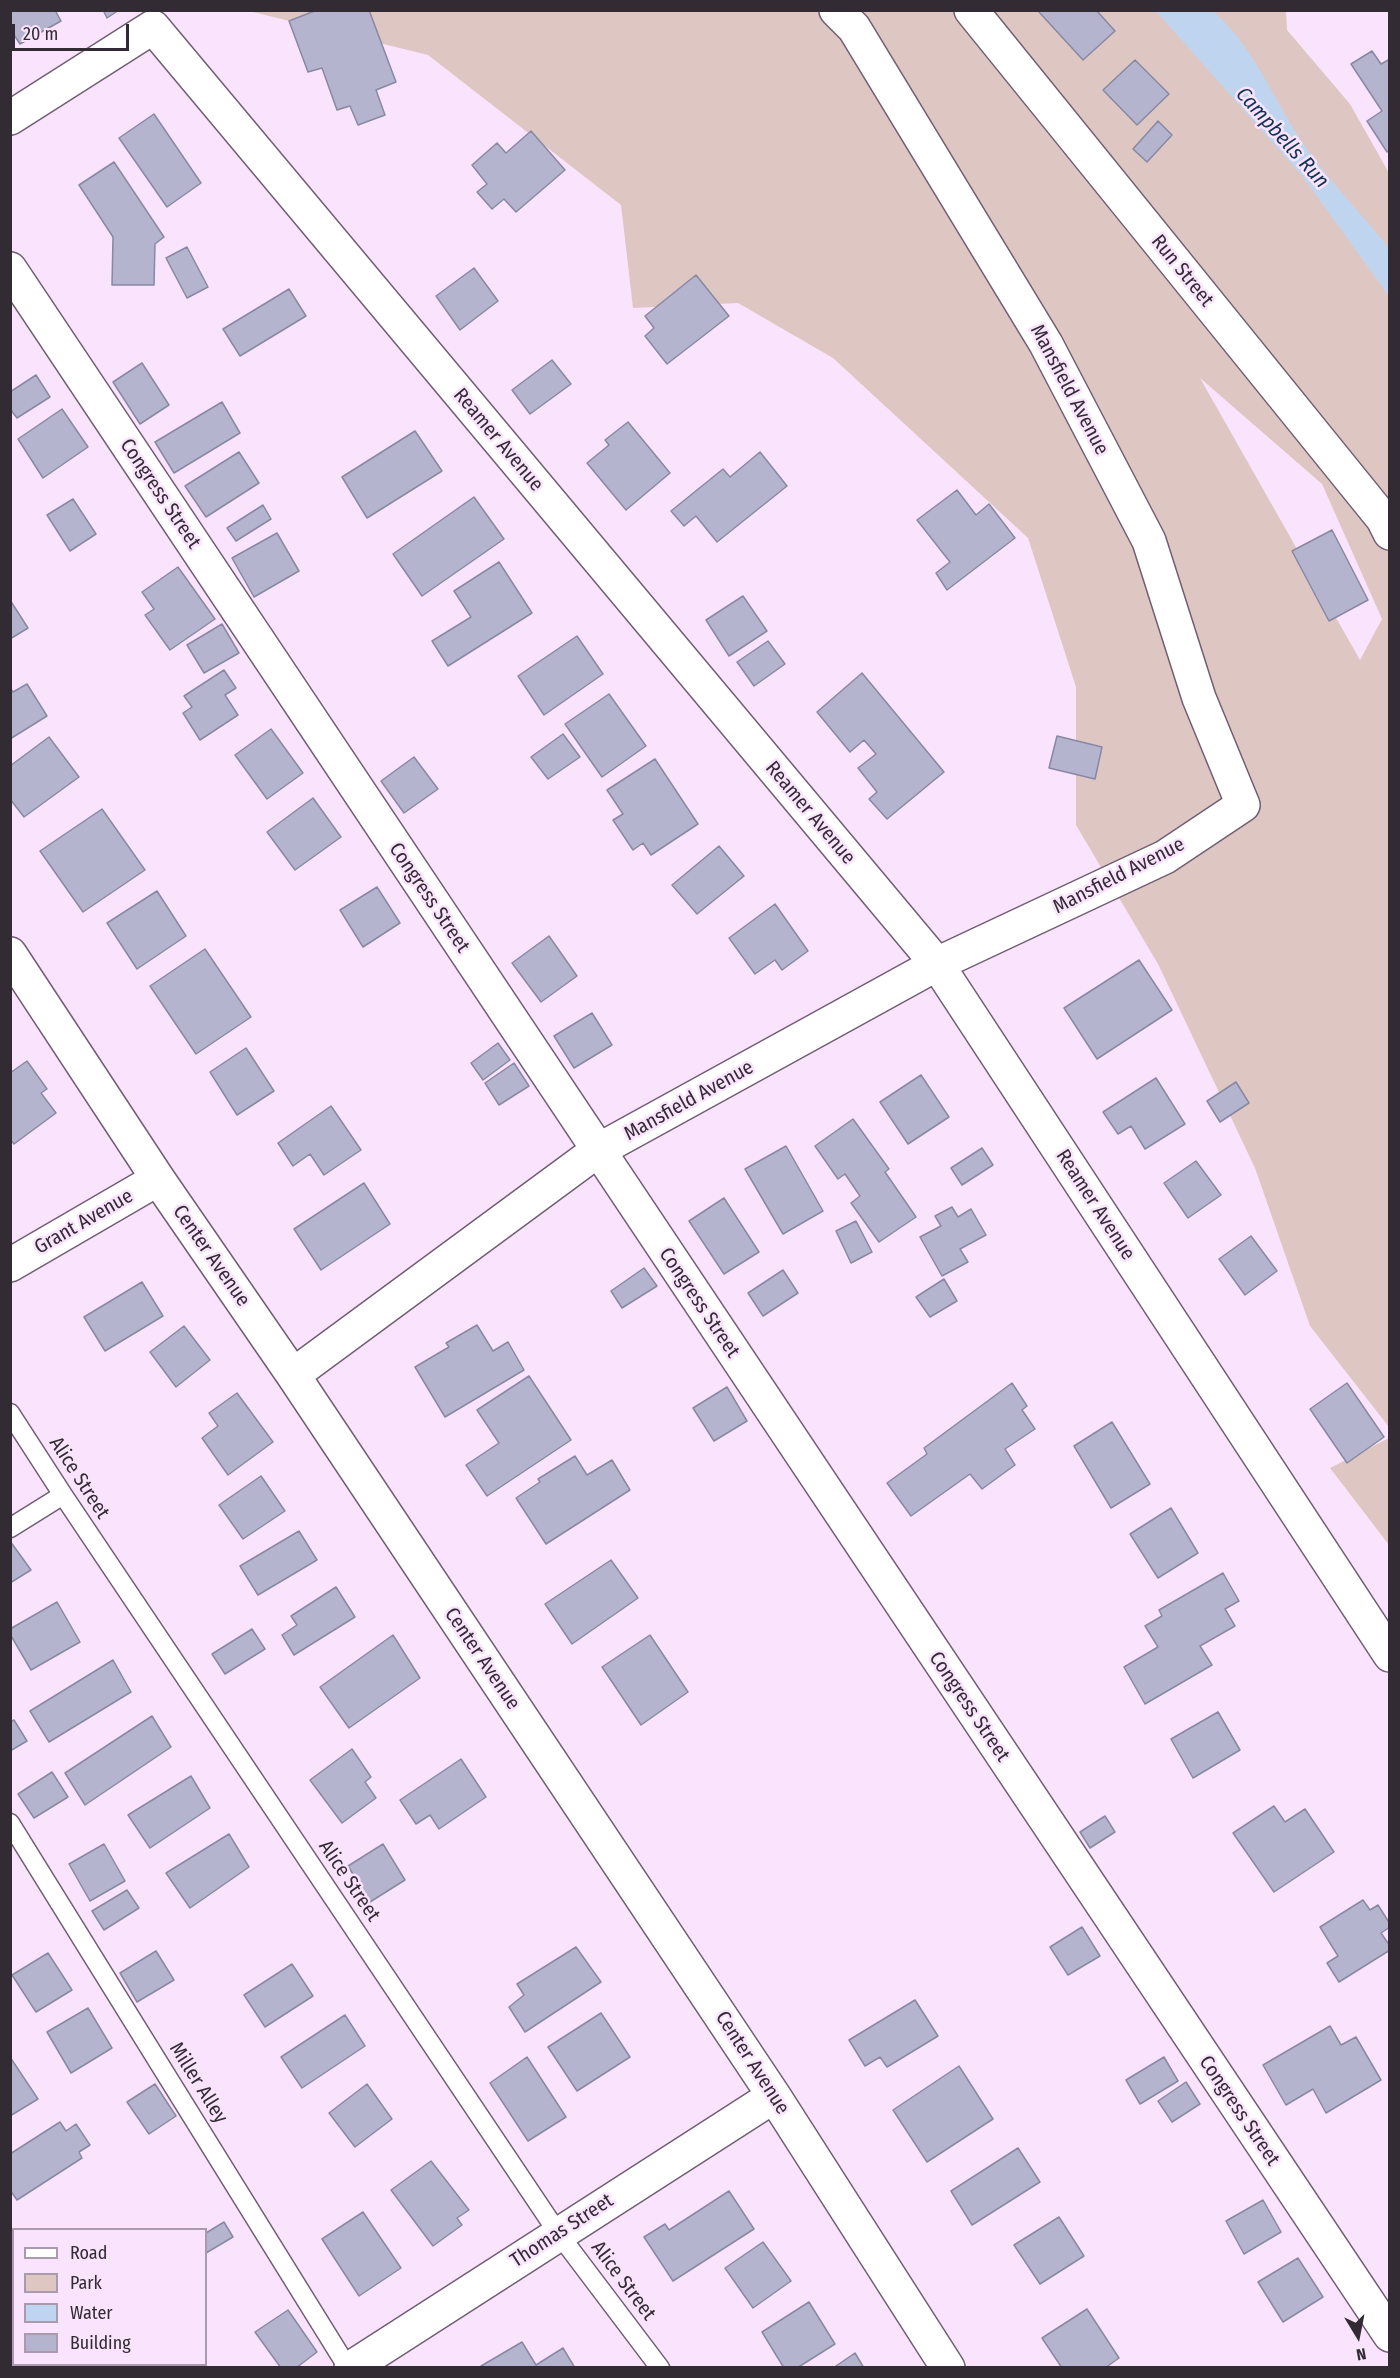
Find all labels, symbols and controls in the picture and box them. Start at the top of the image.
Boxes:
scale bar [15,12,132,50]
text: 20 m [23,23,58,45]
water label: Campbells Run [1230,82,1334,194]
street label: Run Street [1146,230,1218,312]
street label: Mansfield Avenue [1025,321,1113,459]
street label: Reamer Avenue [448,384,548,496]
street label: Congress Street [114,435,206,553]
street label: Reamer Avenue [760,757,860,869]
street label: Mansfield Avenue [1049,833,1189,919]
street label: Congress Street [383,839,475,957]
street label: Mansfield Avenue [620,1056,758,1146]
street label: Reamer Avenue [1050,1145,1140,1265]
street label: Grant Avenue [31,1184,137,1260]
street label: Center Avenue [167,1201,255,1311]
street label: Congress Street [653,1244,745,1362]
street label: Alice Street [44,1433,114,1523]
street label: Center Avenue [439,1603,525,1715]
street label: Congress Street [923,1648,1015,1766]
street label: Alice Street [313,1836,385,1926]
street label: Center Avenue [710,2007,794,2119]
street label: Miller Alley [164,2038,232,2128]
street label: Congress Street [1193,2052,1285,2170]
street label: Thomas Street [506,2189,618,2273]
legend [12,2228,207,2366]
street label: Alice Street [585,2237,661,2325]
text: Road [70,2242,107,2264]
text: Park [70,2272,102,2294]
text: Water [70,2302,113,2324]
north arrow [1328,2306,1388,2366]
text: Building [70,2332,131,2354]
text: N [1355,2344,1368,2364]

